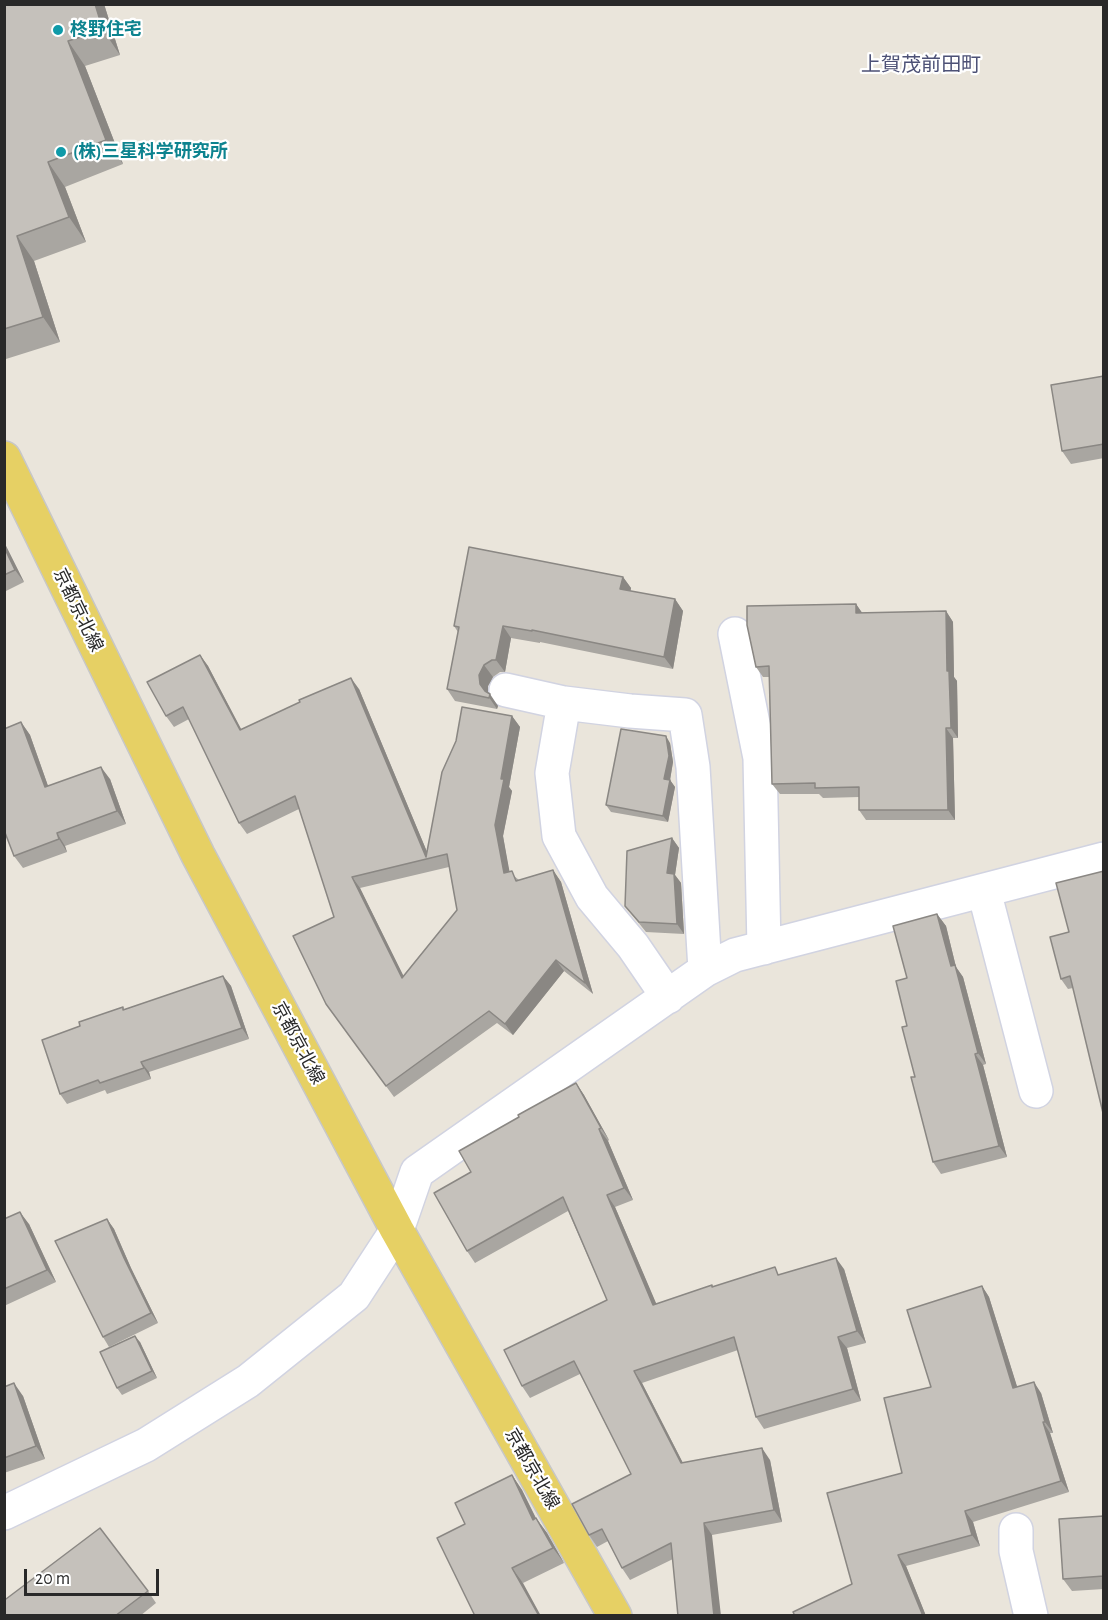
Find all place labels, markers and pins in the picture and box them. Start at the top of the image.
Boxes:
place label: 柊野住宅 [70,19,142,41]
marker: 柊野住宅 [51,23,65,37]
place label: (株)三星科学研究所 [73,141,228,163]
marker: (株)三星科学研究所 [54,145,68,159]

